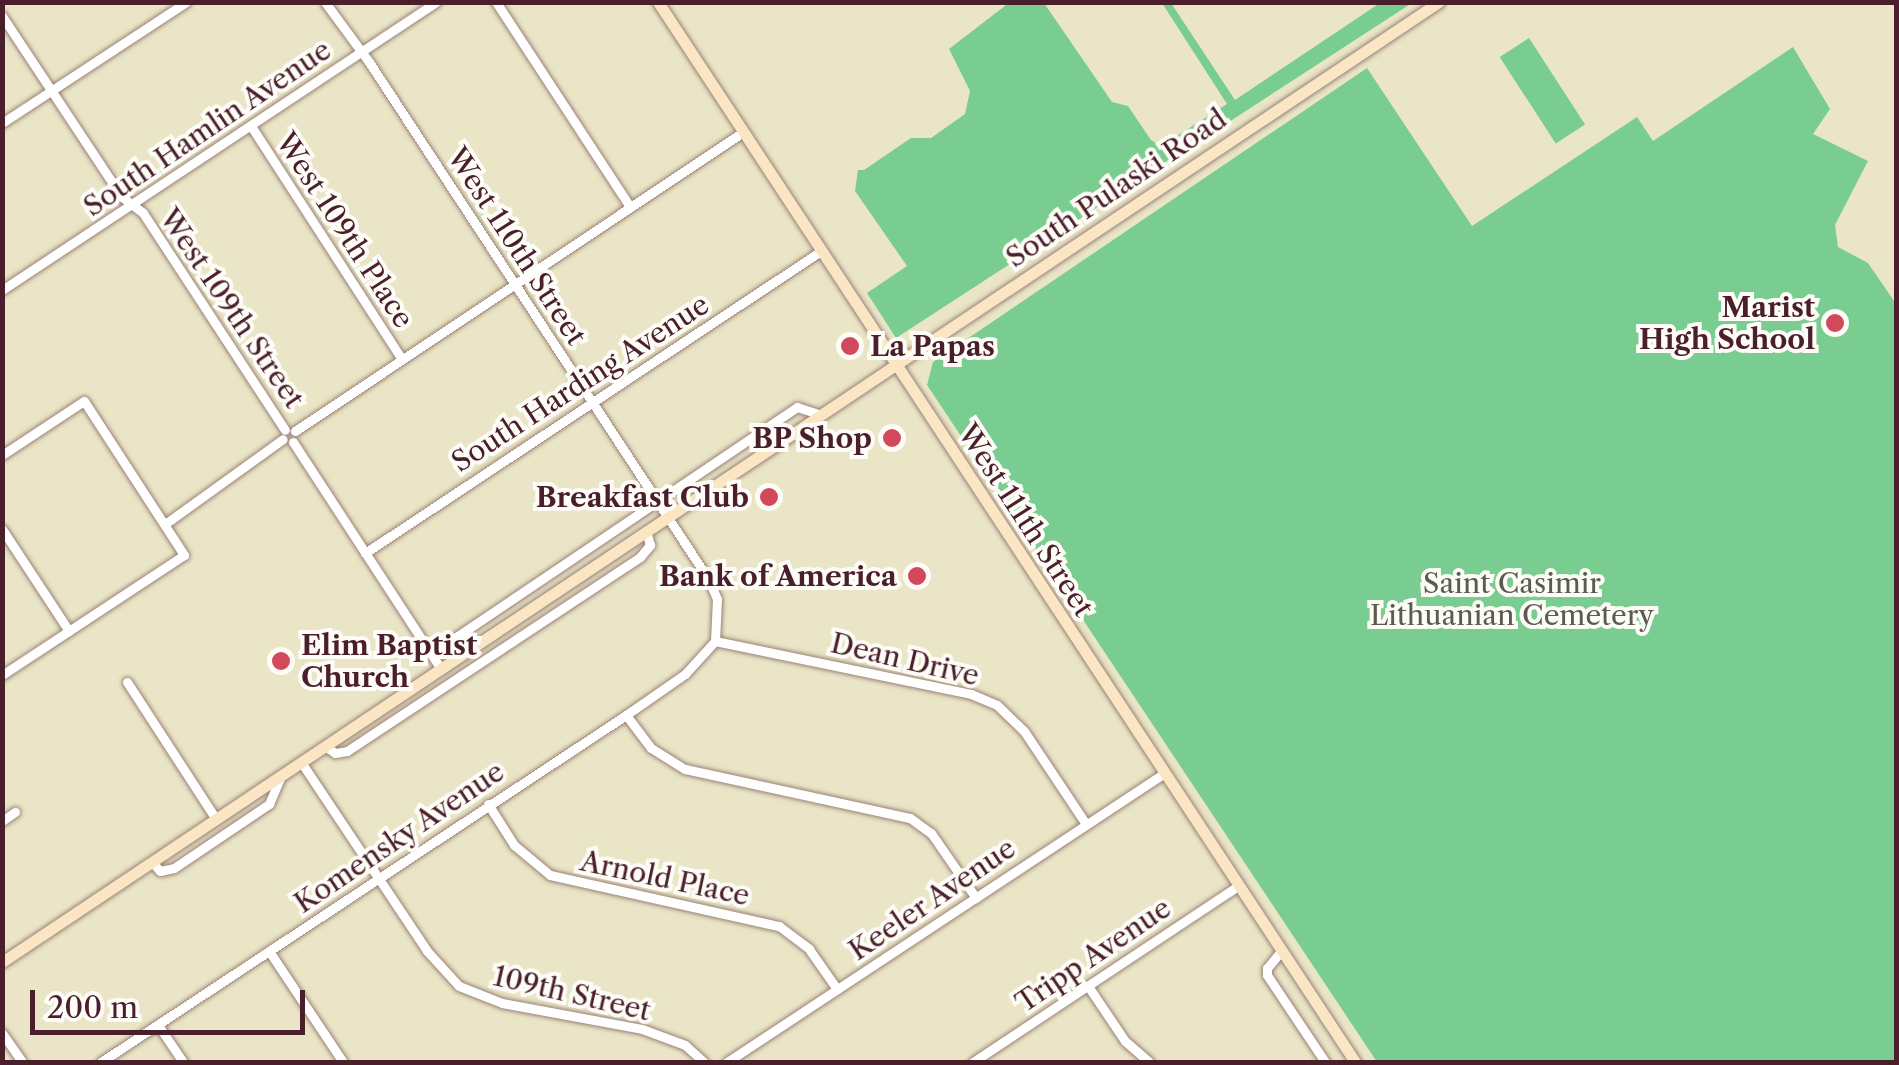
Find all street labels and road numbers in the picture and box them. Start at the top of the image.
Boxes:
street label: South Hamlin Avenue [77,32,337,224]
street label: South Pulaski Road [999,102,1233,274]
street label: West 109th Place [269,126,421,334]
street label: West 110th Street [441,141,593,351]
street label: West 109th Street [153,202,311,414]
street label: South Harding Avenue [445,287,715,479]
street label: West 111th Street [951,417,1101,623]
street label: Dean Drive [828,626,982,692]
street label: Komensky Avenue [287,754,511,920]
street label: Keeler Avenue [842,830,1022,968]
street label: Arnold Place [577,844,753,912]
street label: Tripp Avenue [1009,890,1177,1020]
street label: 109th Street [490,959,654,1027]

